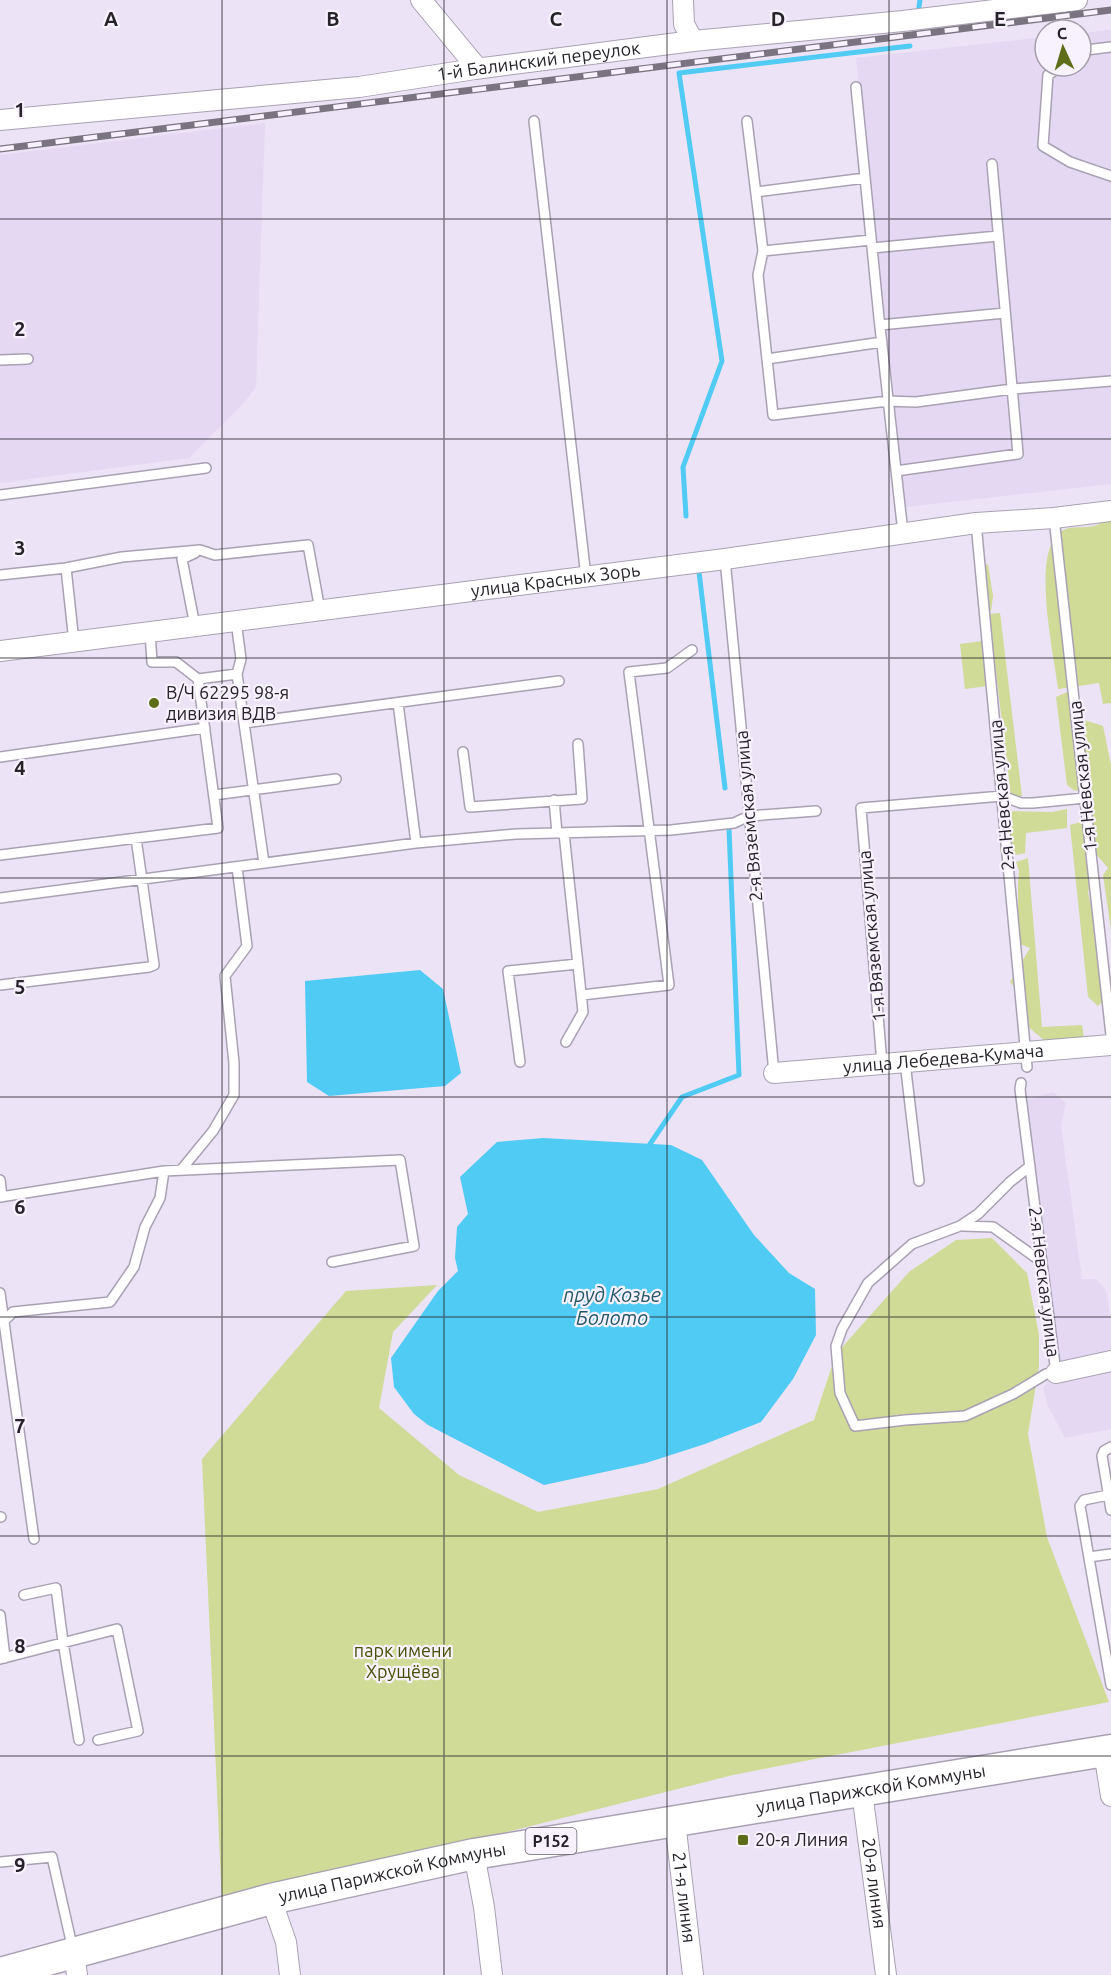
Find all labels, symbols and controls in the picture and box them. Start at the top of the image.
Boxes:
text: A [104,7,118,30]
text: B [326,7,340,30]
text: C [550,7,563,30]
text: D [771,7,785,30]
text: E [994,7,1006,30]
north arrow [1033,18,1093,78]
text: С [1056,24,1068,42]
street label: 1-й Балинский переулок [435,37,641,84]
text: 1 [14,98,26,121]
text: 2 [14,317,26,340]
text: 3 [14,536,26,559]
street label: улица Красных Зорь [470,559,641,600]
place label: В/Ч 62295 98-я дивизия ВДВ [166,682,289,723]
marker: В/Ч 62295 98-я дивизия ВДВ [147,696,161,710]
street label: 1-я Невская улица [1064,700,1100,853]
street label: 2-я Невская улица [984,719,1018,871]
street label: 2-я Вяземская улица [731,730,765,903]
text: 4 [14,756,26,779]
street label: 1-я Вяземская улица [854,850,888,1023]
text: 5 [14,975,26,998]
street label: улица Лебедева-Кумача [842,1040,1044,1076]
text: 6 [14,1195,26,1218]
street label: 2-я Невская улица [1026,1205,1064,1358]
water label: пруд Козье Болото [563,1283,661,1329]
text: 7 [14,1414,26,1437]
text: 8 [14,1634,26,1657]
park label: парк имени Хрущёва [354,1640,452,1681]
street label: улица Парижской Коммуны [755,1760,987,1817]
road number: Р152 [526,1828,576,1854]
place label: 20-я Линия [755,1829,848,1849]
marker: 20-я Линия [736,1833,750,1847]
street label: 20-я линия [859,1836,891,1930]
street label: улица Парижской Коммуны [276,1838,507,1906]
street label: 21-я линия [670,1851,700,1944]
text: 9 [14,1853,26,1876]

